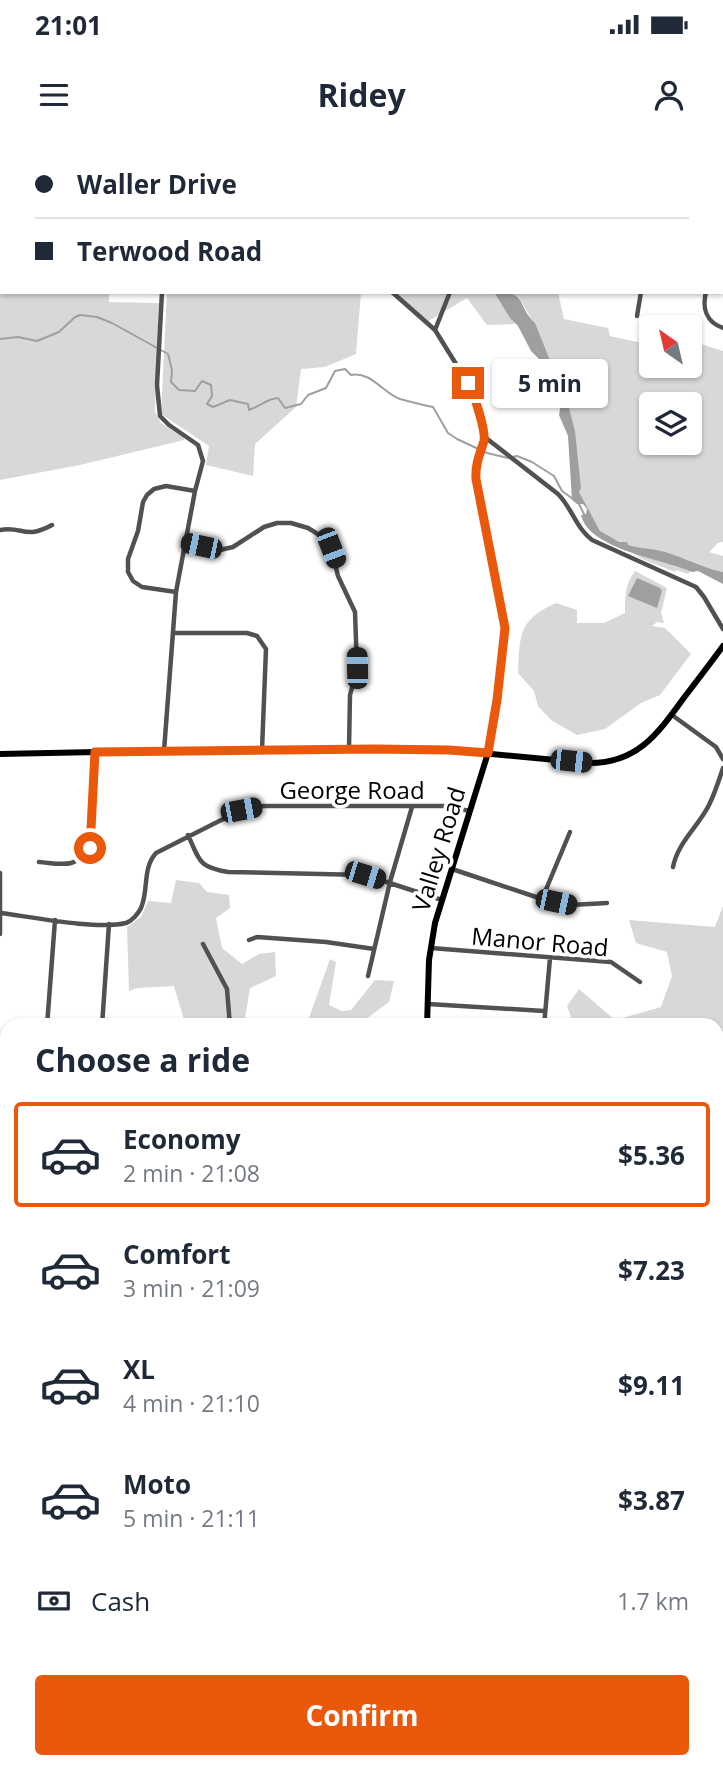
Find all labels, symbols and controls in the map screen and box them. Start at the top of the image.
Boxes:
text: 21:01 [35,7,102,43]
text: Ridey [317,73,406,116]
icon: menu [35,76,73,114]
icon: person [650,76,688,114]
text: Waller Drive [77,166,237,202]
text: Terwood Road [77,233,262,269]
north arrow [639,315,702,378]
map controls [639,315,702,455]
callout: 5 min [492,358,608,408]
route end [452,367,484,399]
text: 5 min [518,367,582,399]
button: layers [639,392,702,455]
car [314,525,349,571]
car [179,531,224,561]
car [347,647,368,689]
car [550,748,593,774]
street label: George Road [279,773,425,806]
street label: Valley Road [403,783,473,915]
car [219,796,264,824]
route start [74,832,106,864]
car [342,859,389,891]
car [534,887,579,917]
street label: Manor Road [470,919,610,963]
text: Choose a ride [35,1038,250,1081]
text: Economy [123,1121,241,1157]
icon: car [39,1123,102,1186]
text: $5.36 [618,1137,685,1173]
text: 2 min · 21:08 [123,1157,260,1189]
text: Comfort [123,1236,230,1272]
icon: car [39,1238,102,1301]
text: $7.23 [618,1252,685,1288]
text: 3 min · 21:09 [123,1272,260,1304]
text: XL [123,1351,155,1387]
icon: car [39,1353,102,1416]
text: $9.11 [618,1367,685,1403]
text: 4 min · 21:10 [123,1387,260,1419]
text: Moto [123,1466,191,1502]
icon: car [39,1468,102,1531]
text: $3.87 [618,1482,685,1518]
text: 5 min · 21:11 [123,1502,260,1534]
icon: cash [35,1582,73,1620]
text: Cash [91,1583,150,1619]
text: 1.7 km [617,1585,689,1617]
button: Confirm [35,1675,689,1755]

